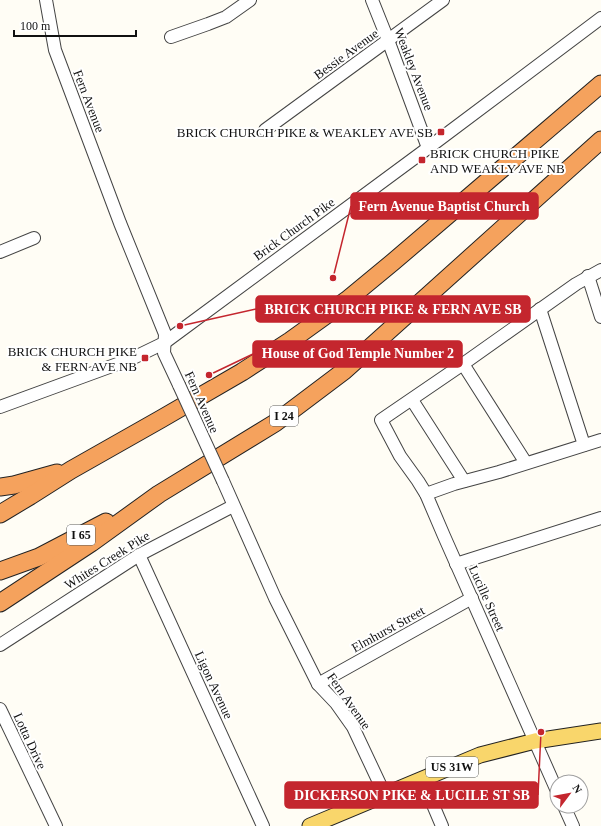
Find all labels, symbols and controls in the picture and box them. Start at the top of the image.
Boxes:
scale bar [14,12,136,38]
text: 100 m [20,19,51,33]
street label: Bessie Avenue [311,25,381,82]
street label: Weakley Avenue [391,26,437,113]
street label: Fern Avenue [70,68,108,135]
place label: BRICK CHURCH PIKE & WEAKLEY AVE SB [177,125,433,140]
marker: BRICK CHURCH PIKE & WEAKLEY AVE SB [436,127,446,137]
place label: BRICK CHURCH PIKE AND WEAKLY AVE NB [430,146,565,176]
marker: BRICK CHURCH PIKE AND WEAKLY AVE NB [417,155,427,165]
callout: Fern Avenue Baptist Church [351,193,538,219]
street label: Brick Church Pike [250,194,338,264]
text: Fern Avenue Baptist Church [359,199,530,214]
callout: BRICK CHURCH PIKE & FERN AVE SB [256,296,530,322]
text: BRICK CHURCH PIKE & FERN AVE SB [264,302,522,317]
callout: House of God Temple Number 2 [253,341,462,367]
place label: BRICK CHURCH PIKE & FERN AVE NB [8,344,137,374]
text: House of God Temple Number 2 [262,346,454,361]
marker: BRICK CHURCH PIKE & FERN AVE NB [140,353,150,363]
street label: Fern Avenue [182,369,222,435]
road number: I 24 [270,406,298,426]
road number: I 65 [67,525,95,545]
street label: Whites Creek Pike [62,528,152,592]
street label: Lucille Street [466,563,508,634]
street label: Elmhurst Street [349,603,427,655]
street label: Ligon Avenue [192,649,236,721]
street label: Fern Avenue [324,670,374,732]
street label: Lotta Drive [10,711,50,772]
road number: US 31W [426,757,478,777]
north arrow [549,774,589,814]
callout: DICKERSON PIKE & LUCILE ST SB [285,782,538,808]
text: N [570,782,585,795]
text: DICKERSON PIKE & LUCILE ST SB [294,788,530,803]

